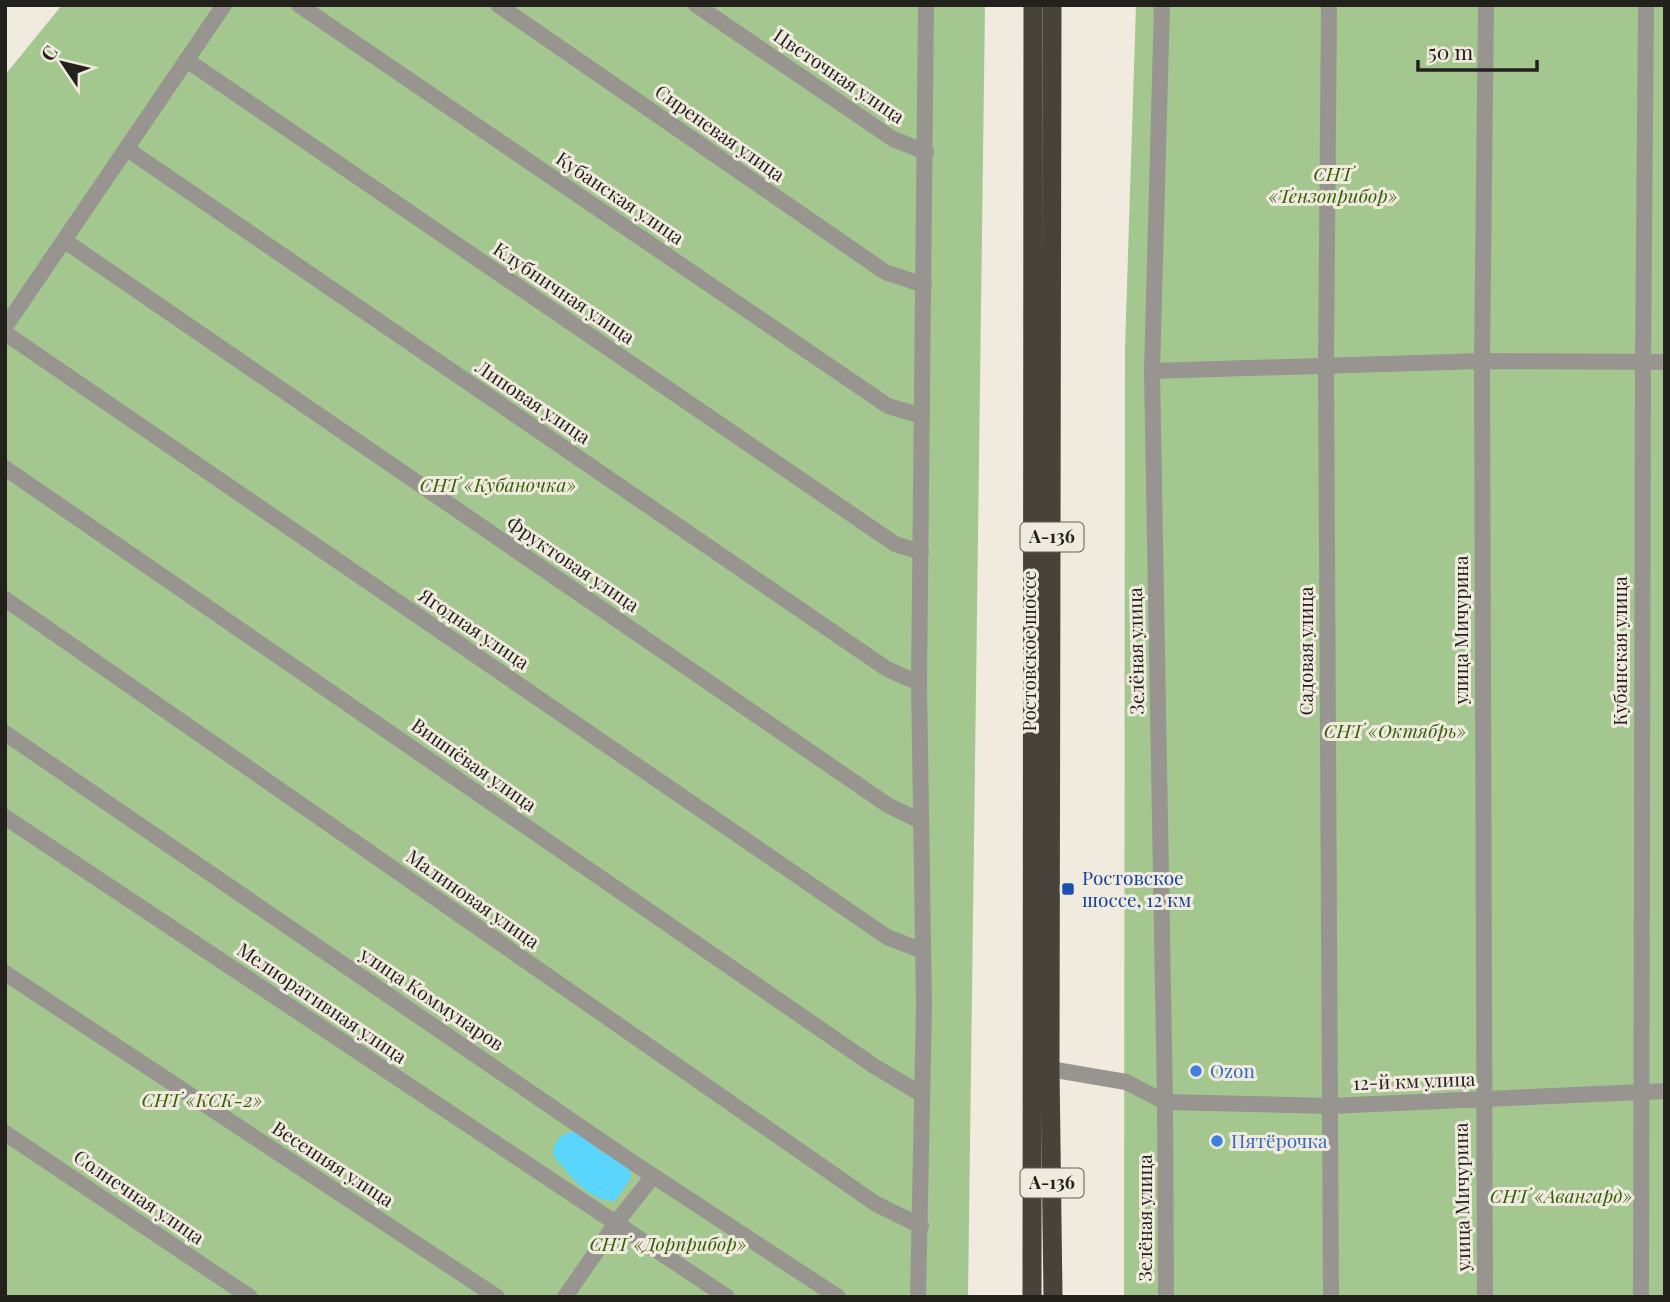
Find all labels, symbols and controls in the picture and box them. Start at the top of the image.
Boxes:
street label: Цветочная улица [769,22,911,129]
north arrow [28,28,98,98]
scale bar [1418,28,1537,72]
text: 50 m [1428,37,1474,65]
text: С [34,40,63,66]
street label: Сиреневая улица [650,78,791,187]
street label: Кубанская улица [551,145,690,250]
park label: СНТ «Тензоприбор» [1268,160,1398,208]
street label: Клубничная улица [489,235,641,349]
street label: Липовая улица [470,353,596,449]
park label: СНТ «Кубаночка» [420,471,576,497]
street label: Фруктовая улица [502,509,645,617]
road number: А-136 [1020,522,1084,552]
street label: улица Мичурина [1447,555,1473,705]
street label: Ростовское шоссе [1015,571,1041,731]
street label: Кубанская улица [1606,576,1632,726]
street label: Ягодная улица [413,581,535,675]
street label: Садовая улица [1292,586,1318,715]
street label: Зелёная улица [1121,587,1149,715]
street label: Вишнёвая улица [407,711,543,817]
park label: СНТ «Октябрь» [1324,717,1466,743]
street label: Малиновая улица [402,843,546,954]
place label: Ростовское шоссе, 12 км [1082,864,1191,912]
marker: Ростовское шоссе, 12 км [1060,881,1076,897]
street label: Мелиоративная улица [233,936,413,1069]
street label: улица Коммунаров [355,940,510,1056]
place label: Ozon [1210,1057,1256,1083]
marker: Ozon [1188,1063,1204,1079]
street label: 12-й км улица [1352,1065,1476,1095]
park label: СНТ «КСК-2» [141,1086,263,1112]
street label: Весенняя улица [268,1114,400,1212]
street label: улица Мичурина [1447,1122,1475,1273]
place label: Пятёрочка [1231,1127,1328,1153]
marker: Пятёрочка [1209,1133,1225,1149]
street label: Солнечная улица [69,1143,210,1250]
street label: Зелёная улица [1131,1154,1157,1282]
road number: А-136 [1020,1168,1084,1198]
park label: СНТ «Авангард» [1490,1182,1632,1208]
park label: СНТ «Дорприбор» [589,1230,747,1256]

